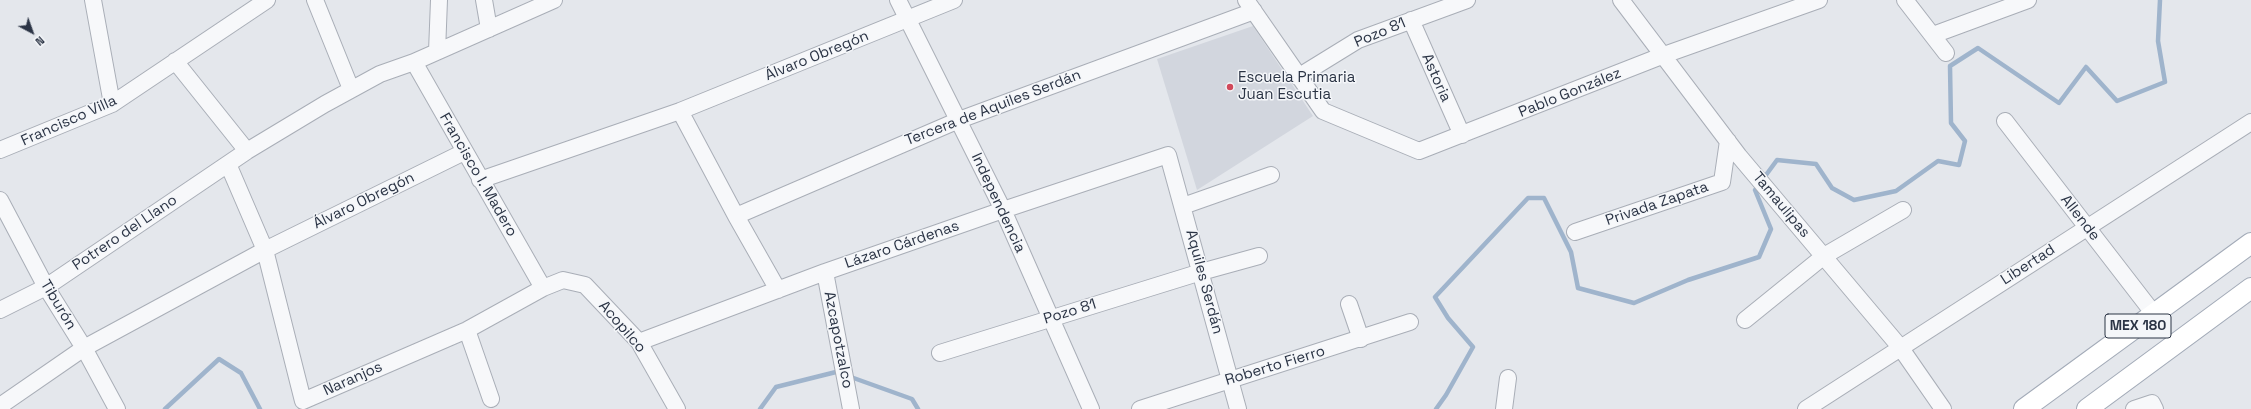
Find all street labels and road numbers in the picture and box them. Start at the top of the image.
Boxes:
street label: Pozo 81 [1352,14,1408,52]
street label: Álvaro Obregón [763,27,871,85]
street label: Astoria [1417,51,1455,105]
street label: Pablo González [1516,64,1624,122]
street label: Tercera de Aquiles Serdán [903,66,1083,150]
street label: Francisco Villa [18,92,120,150]
street label: Francisco I. Madero [435,110,521,240]
street label: Independencia [967,150,1029,256]
street label: Álvaro Obregón [311,169,417,233]
street label: Tamaulipas [1748,169,1814,241]
street label: Privada Zapata [1603,178,1711,230]
street label: Potrero del Llano [69,191,181,275]
street label: Allende [2056,191,2104,245]
street label: Lázaro Cárdenas [843,217,961,273]
street label: Aquiles Serdán [1181,228,1227,336]
street label: Libertad [1998,241,2058,289]
street label: Tiburón [36,277,80,333]
street label: Azcapotzalco [820,290,856,390]
street label: Pozo 81 [1042,295,1098,329]
street label: Acopilco [595,297,649,357]
road number: MEX 180 [2105,314,2171,338]
street label: Roberto Fierro [1223,342,1327,390]
street label: Naranjos [321,358,385,400]

